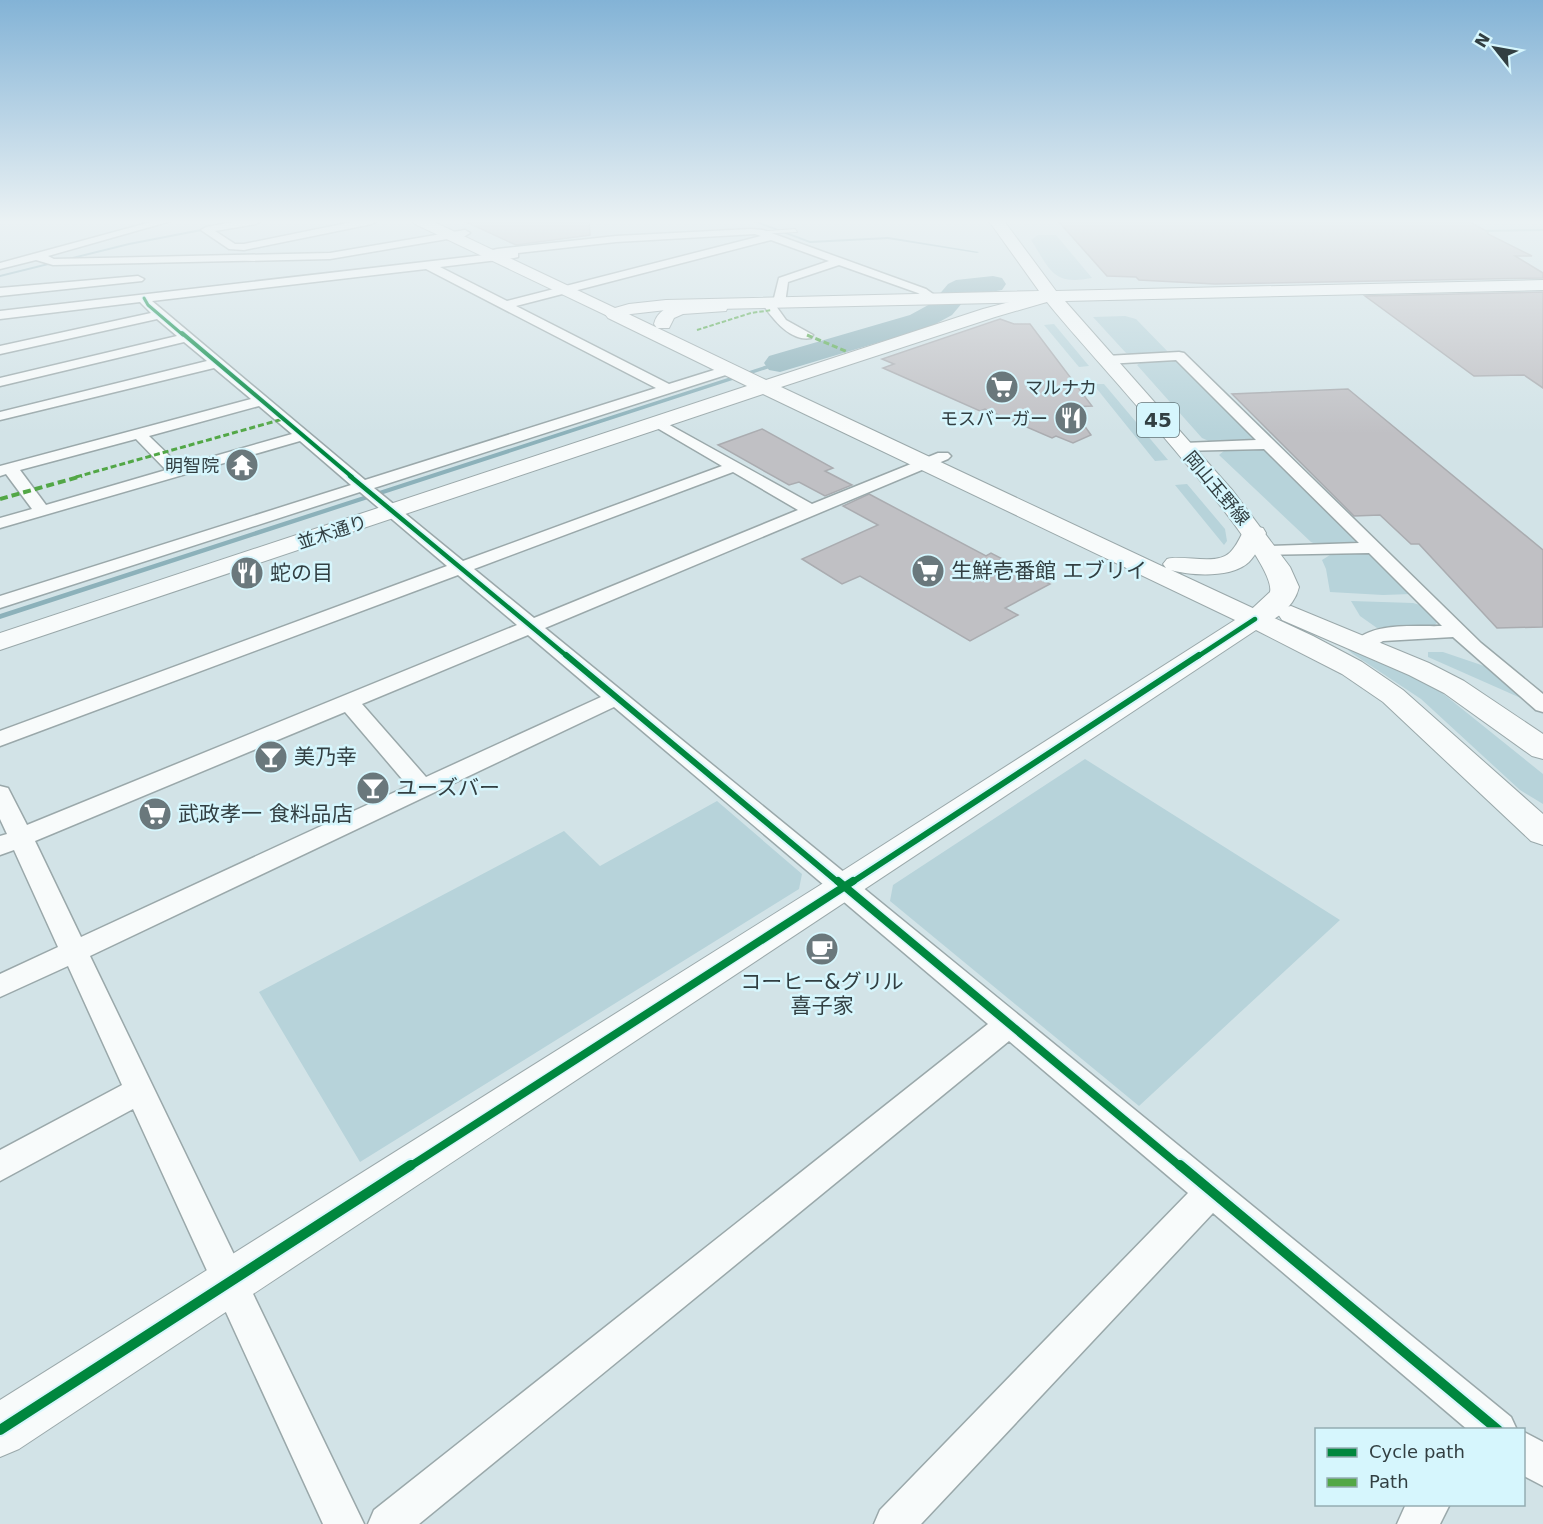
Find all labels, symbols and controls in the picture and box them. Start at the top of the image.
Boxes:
north arrow [1465,18,1525,78]
text: N [1471,30,1494,51]
supermarket icon: マルナカ [984,369,1020,405]
place label: マルナカ [1025,377,1097,398]
restaurant icon: モスバーガー [1053,400,1089,436]
road number: 45 [1137,403,1179,437]
place label: モスバーガー [940,408,1048,429]
temple icon: 明智院 [224,447,260,483]
street label: 岡山玉野線 [1180,447,1254,529]
place label: 明智院 [165,455,219,476]
street label: 並木通り [295,511,369,553]
supermarket icon: 生鮮壱番館 エブリイ [910,553,946,589]
restaurant icon: 蛇の目 [229,555,265,591]
place label: 生鮮壱番館 エブリイ [951,559,1147,583]
place label: 蛇の目 [270,561,333,585]
bar icon: 美乃幸 [253,739,289,775]
place label: 美乃幸 [294,745,357,769]
bar icon: ユーズバー [355,770,391,806]
place label: ユーズバー [396,776,500,800]
supermarket icon: 武政孝一 食料品店 [137,796,173,832]
place label: 武政孝一 食料品店 [178,802,353,826]
cafe icon: コーヒー&グリル 喜子家 [804,931,840,967]
place label: コーヒー&グリル 喜子家 [740,970,904,1018]
legend [1315,1428,1525,1506]
text: Cycle path [1369,1441,1465,1462]
text: Path [1369,1471,1409,1492]

